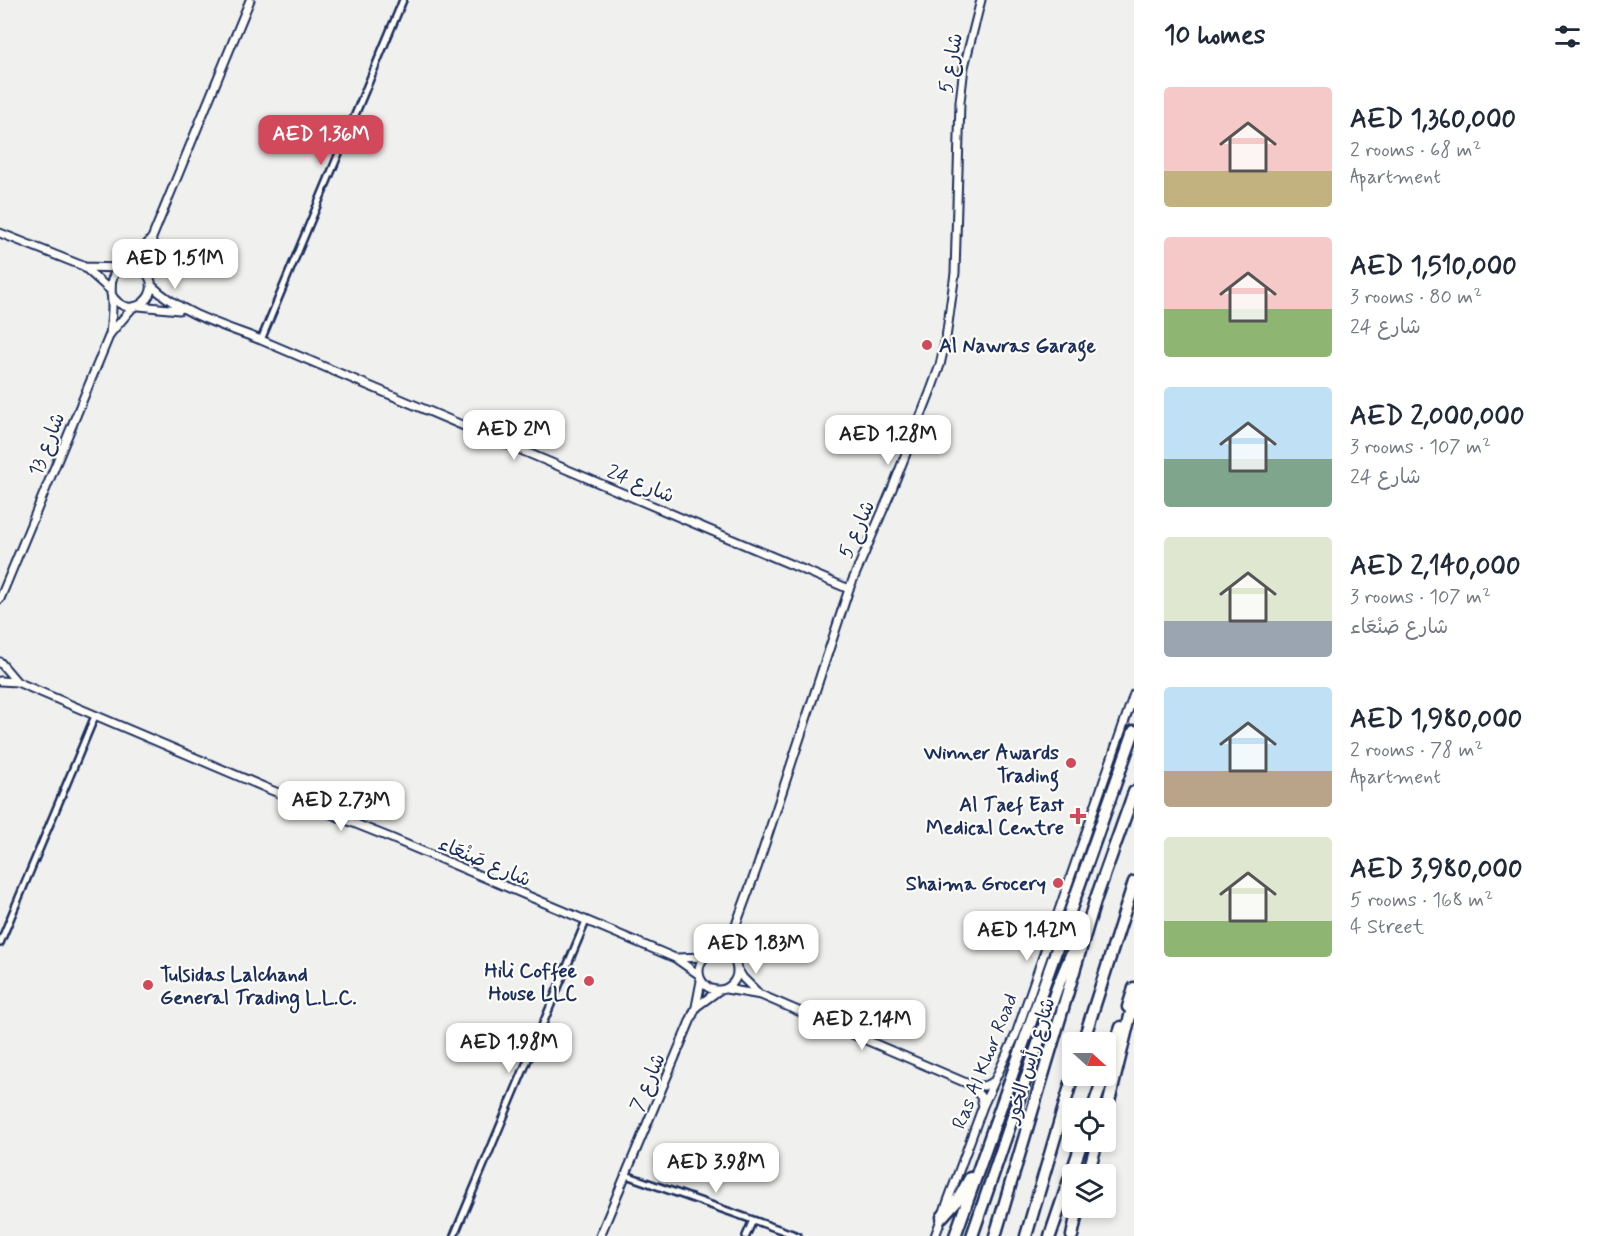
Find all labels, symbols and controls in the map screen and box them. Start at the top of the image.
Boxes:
text: 10 homes [1164,19,1265,53]
icon: filters [1551,20,1584,53]
street label: شارع 5 [933,31,970,95]
text: AED 1,360,000 [1350,103,1516,137]
icon: home [1212,111,1284,183]
pin: AED 1.36M [252,115,390,166]
text: AED 1.36M [272,121,370,148]
text: 2 rooms · 68 m² [1350,137,1481,164]
text: Apartment [1350,164,1441,191]
pin: AED 1.51M [106,239,244,290]
text: AED 1.51M [126,245,224,272]
text: AED 1,510,000 [1350,250,1517,284]
icon: home [1212,261,1284,333]
text: 3 rooms · 80 m² [1350,284,1482,311]
text: شارع 24 [1350,314,1421,341]
place label: Al Nawras Garage [939,333,1097,362]
marker: Al Nawras Garage [920,338,934,352]
text: AED 2,000,000 [1350,400,1524,434]
street label: شارع 13 [22,409,72,480]
pin: AED 2M [465,410,563,461]
icon: home [1212,411,1284,483]
pin: AED 1.28M [819,415,957,466]
text: AED 2M [477,416,551,443]
text: AED 1.28M [839,421,937,448]
text: 3 rooms · 107 m² [1350,434,1491,461]
street label: شارع 24 [603,459,678,510]
text: شارع 24 [1350,464,1421,491]
street label: شارع 5 [833,496,882,563]
text: AED 2,140,000 [1350,550,1520,584]
icon: home [1212,561,1284,633]
text: 3 rooms · 107 m² [1350,584,1491,611]
text: شارع صَنْعَاء [1350,614,1448,641]
text: AED 1,980,000 [1350,703,1522,737]
icon: home [1212,711,1284,783]
text: 2 rooms · 78 m² [1350,737,1483,764]
place label: Winner Awards Trading [923,740,1059,792]
marker: Winner Awards Trading [1064,756,1078,770]
text: Apartment [1350,764,1441,791]
pin: AED 2.73M [272,781,410,832]
text: AED 2.73M [292,787,390,814]
place label: Al Taef East Medical Centre [926,792,1064,842]
marker: Al Taef East Medical Centre [1069,807,1087,825]
street label: شارع صَنْعَاء [434,831,535,894]
text: AED 3,980,000 [1350,853,1522,887]
icon: home [1212,861,1284,933]
place label: Shaima Grocery [906,871,1046,898]
marker: Shaima Grocery [1051,876,1065,890]
text: 5 rooms · 168 m² [1350,887,1493,914]
pin: AED 1.42M [958,911,1096,962]
text: 4 Street [1350,914,1424,941]
text: AED 1.42M [977,917,1077,944]
pin: AED 1.83M [687,924,825,975]
text: AED 1.83M [708,930,804,957]
place label: Hili Coffee House LLC [485,958,578,1008]
place label: Tulsidas Lalchand General Trading L.L.C. [160,962,357,1014]
marker: Hili Coffee House LLC [582,974,596,988]
marker: Tulsidas Lalchand General Trading L.L.C. [141,978,155,992]
street label: Ras Al Khor Road [946,990,1025,1133]
street label: شارع رأس الخور [998,994,1062,1128]
pin: AED 2.14M [793,1000,931,1051]
text: AED 2.14M [812,1006,912,1033]
pin: AED 1.98M [440,1023,578,1074]
text: AED 1.98M [460,1029,558,1056]
north arrow [1062,1032,1116,1086]
map controls [1062,1032,1116,1218]
street label: شارع 7 [624,1049,673,1116]
button: locate [1062,1098,1116,1152]
pin: AED 3.98M [647,1143,785,1194]
text: AED 3.98M [667,1149,765,1176]
button: layers [1062,1164,1116,1218]

